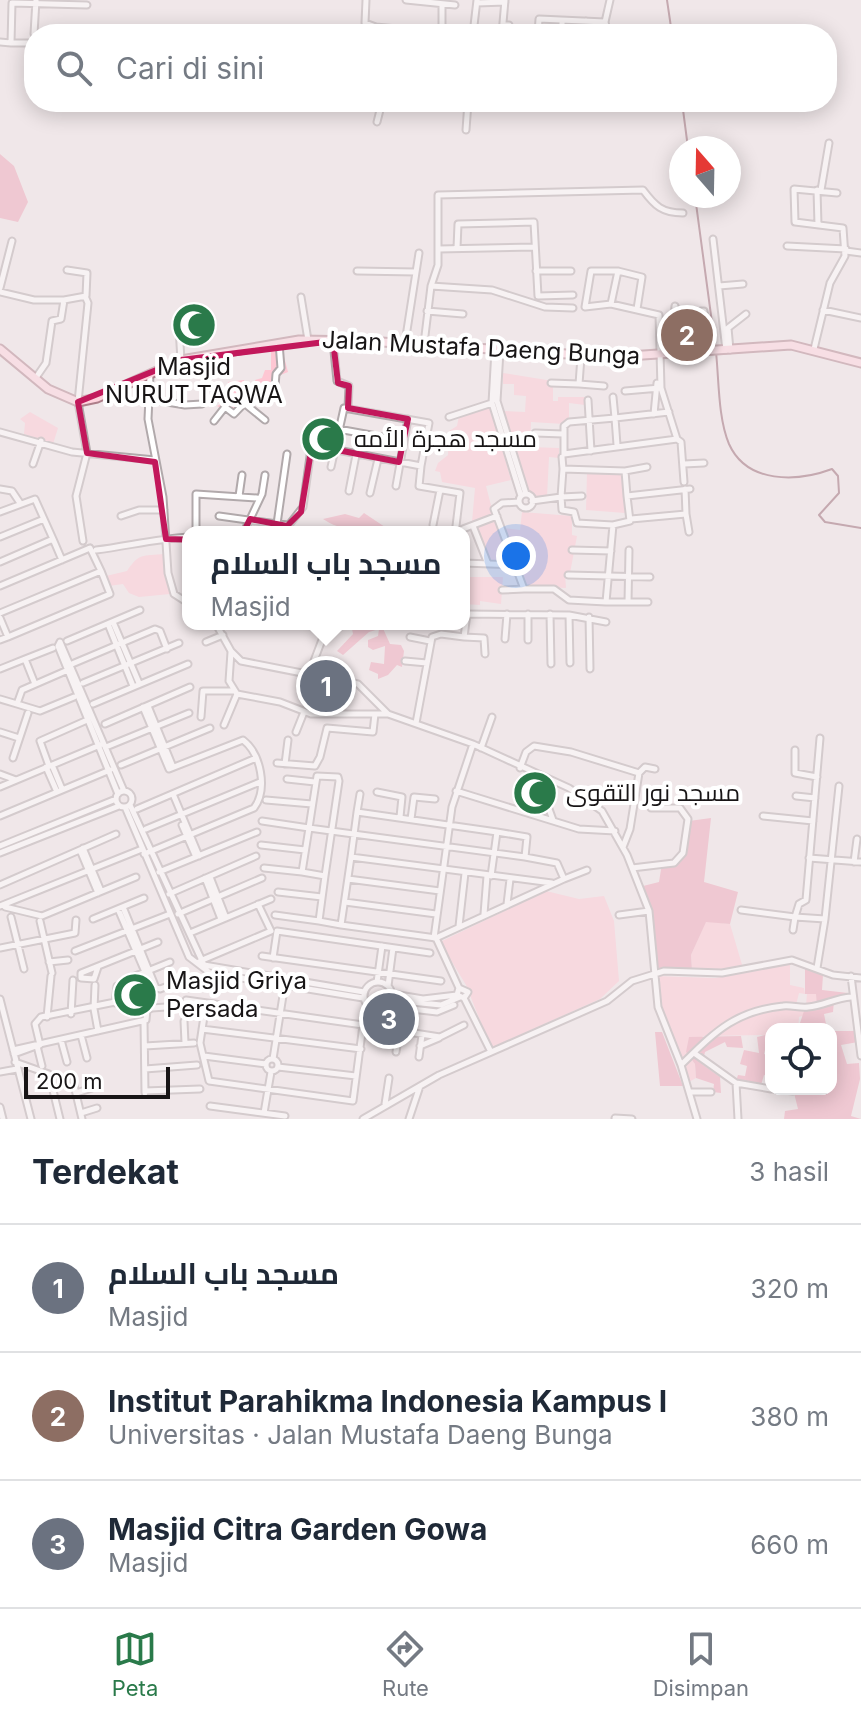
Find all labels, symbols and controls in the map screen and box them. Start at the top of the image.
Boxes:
search box [24,24,837,112]
icon: search [52,46,96,90]
text: Cari di sini [116,50,264,86]
north arrow [669,136,741,208]
mosque icon: Masjid NURUT TAQWA [170,301,218,349]
pin: 2 [661,305,713,365]
street label: Jalan Mustafa Daeng Bunga [321,325,641,370]
place label: Masjid NURUT TAQWA [105,352,283,409]
mosque icon: مسجد هجرة الأمه [299,415,347,463]
place label: مسجد هجرة الأمه [354,424,537,453]
popup [182,526,470,630]
your location [496,536,536,576]
text: مسجد باب السلام [210,545,442,581]
text: Masjid [210,591,291,622]
pin: 1 [300,656,352,716]
mosque icon: مسجد نور التقوى [511,769,559,817]
place label: مسجد نور التقوى [566,778,740,807]
place label: Masjid Griya Persada [166,966,307,1023]
mosque icon: Masjid Griya Persada [111,971,159,1019]
pin: 3 [363,989,415,1049]
map controls [765,1023,837,1095]
button: locate [765,1023,837,1095]
scale bar [24,1063,170,1099]
text: 200 m [36,1068,103,1094]
text: Terdekat [32,1151,179,1192]
text: 3 hasil [749,1156,829,1187]
text: مسجد باب السلام [108,1255,339,1291]
text: 1 [52,1273,64,1304]
text: 320 m [751,1273,829,1304]
text: Masjid [108,1301,188,1332]
text: Institut Parahikma Indonesia Kampus I [108,1383,667,1419]
text: 2 [50,1401,66,1432]
text: 380 m [750,1401,829,1432]
text: Universitas · Jalan Mustafa Daeng Bunga [108,1419,613,1450]
text: Masjid Citra Garden Gowa [108,1511,487,1547]
text: 3 [50,1529,66,1560]
text: 660 m [750,1529,829,1560]
text: Masjid [108,1547,188,1578]
tab: Peta [112,1627,158,1701]
tab: Rute [382,1627,429,1701]
tab: Disimpan [653,1627,749,1701]

